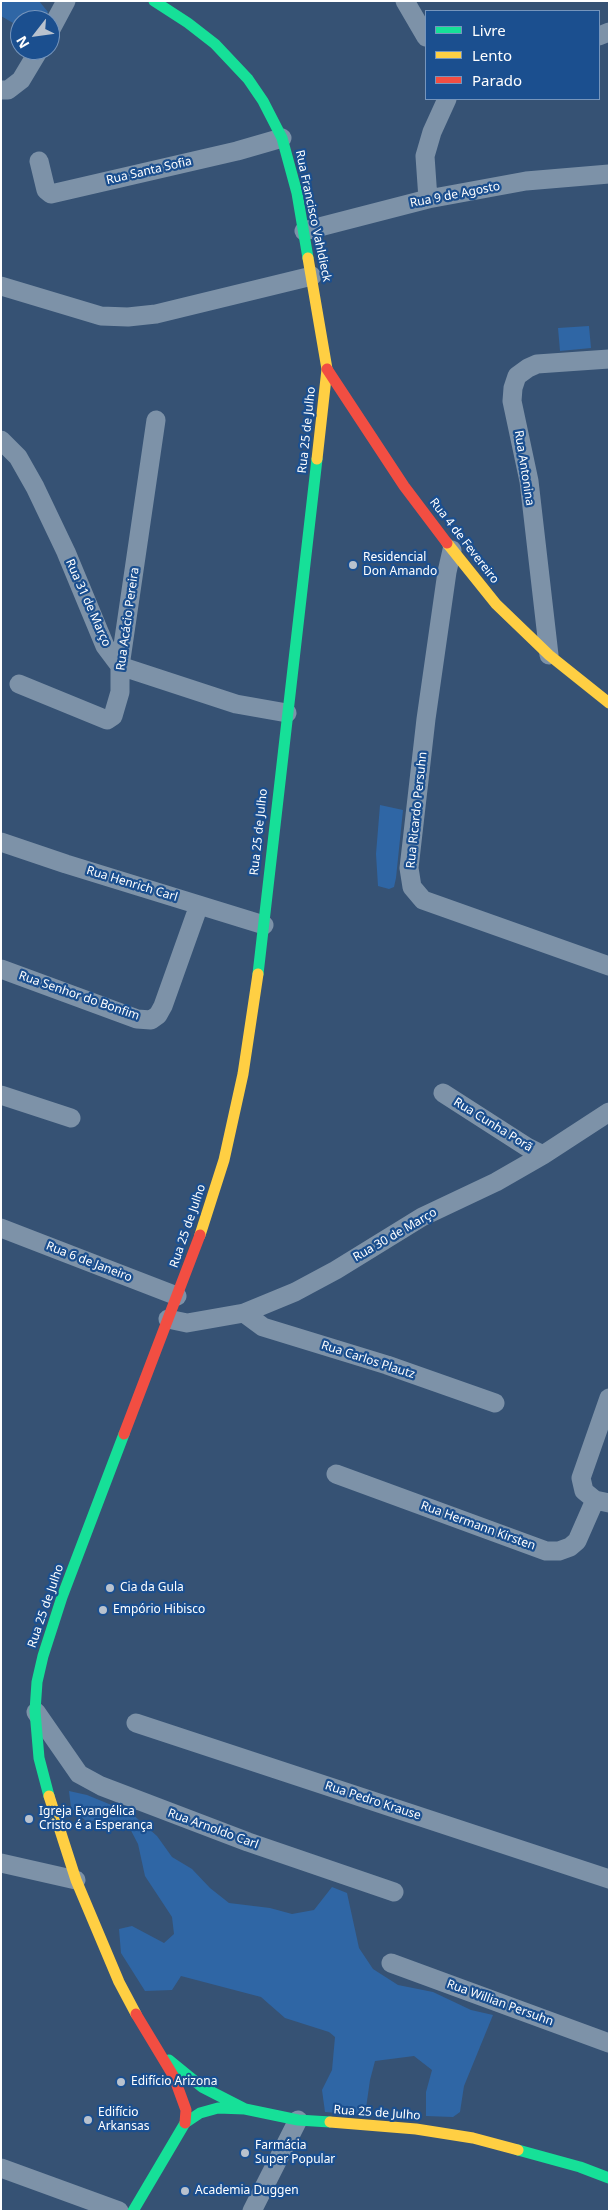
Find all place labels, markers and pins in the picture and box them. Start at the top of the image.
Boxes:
place label: Residencial Don Amando [363,551,437,579]
marker: Residencial Don Amando [347,559,359,571]
place label: Cia da Gula [120,1581,184,1595]
marker: Cia da Gula [104,1582,116,1594]
place label: Empório Hibisco [113,1603,205,1617]
marker: Empório Hibisco [97,1604,109,1616]
place label: Igreja Evangélica Cristo é a Esperança [39,1805,153,1833]
marker: Igreja Evangélica Cristo é a Esperança [23,1813,35,1825]
place label: Edifício Arizona [131,2075,217,2089]
marker: Edifício Arizona [115,2076,127,2088]
place label: Edifício Arkansas [98,2106,149,2134]
marker: Edifício Arkansas [82,2114,94,2126]
place label: Farmácia Super Popular [255,2139,335,2167]
marker: Farmácia Super Popular [239,2147,251,2159]
place label: Academia Duggen [195,2184,299,2198]
marker: Academia Duggen [179,2185,191,2197]

